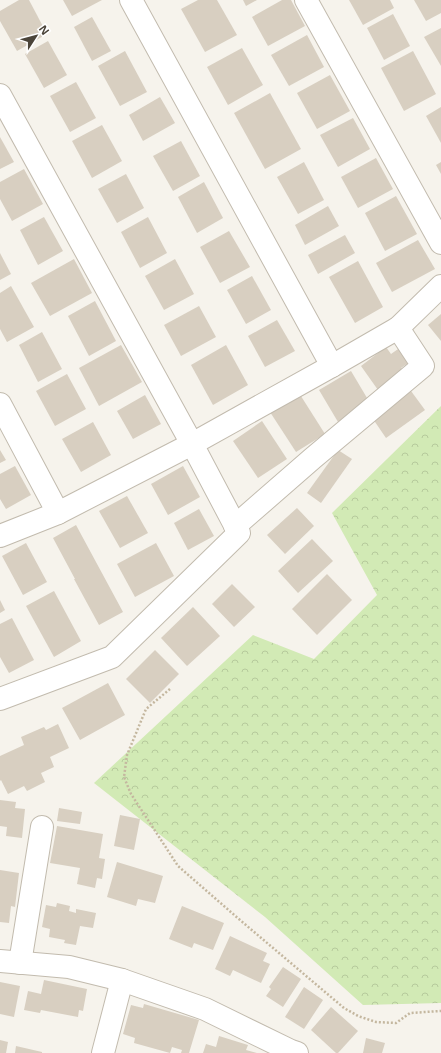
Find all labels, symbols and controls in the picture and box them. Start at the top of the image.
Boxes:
north arrow [16,16,56,56]
text: N [36,22,53,38]

